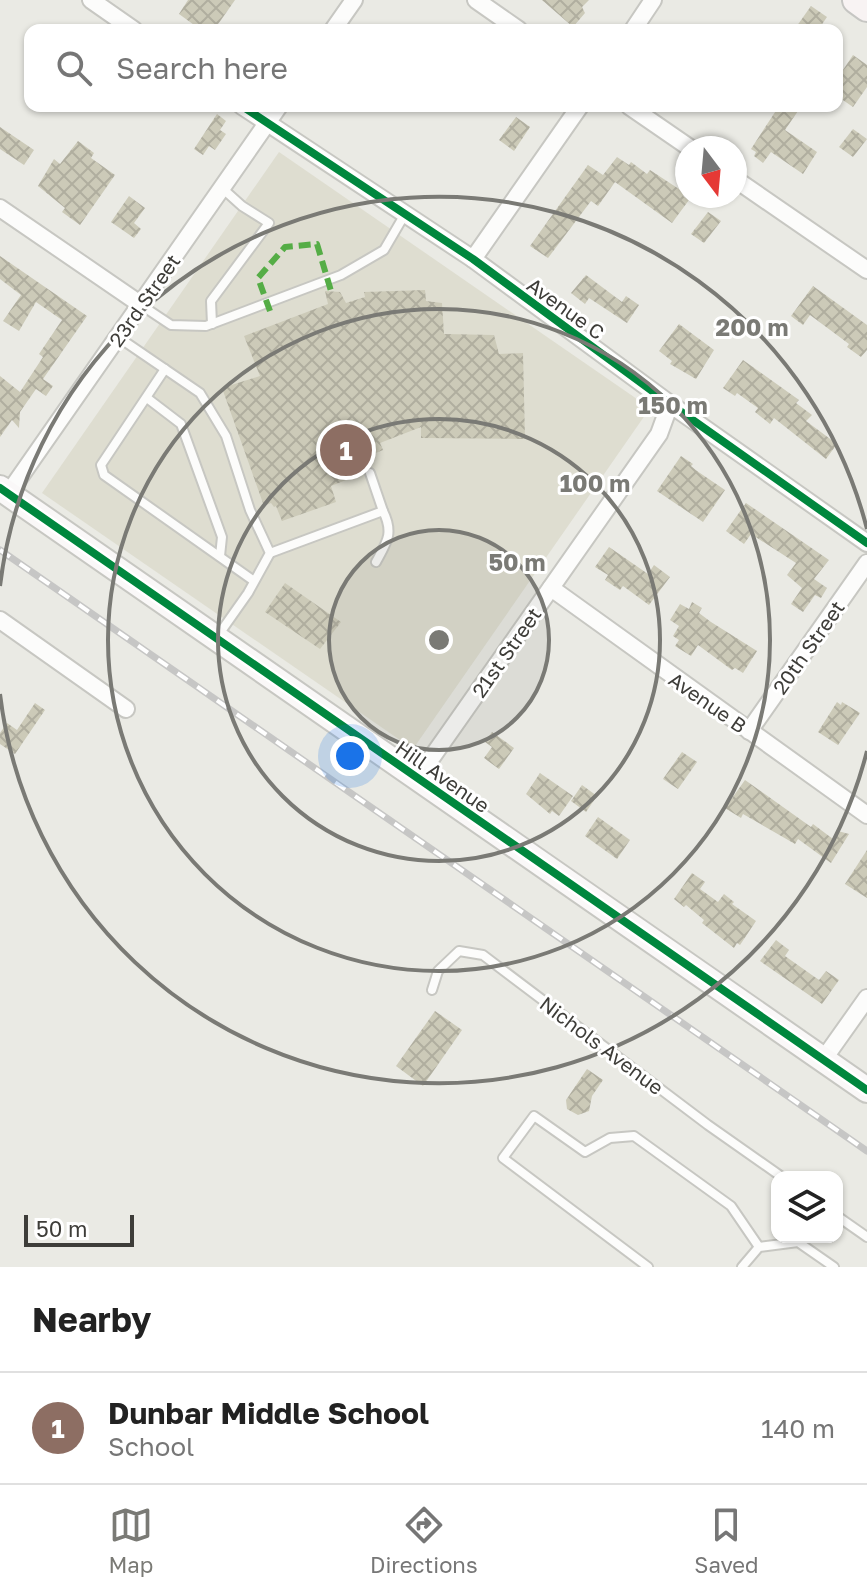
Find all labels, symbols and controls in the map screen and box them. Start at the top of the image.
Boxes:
search box [24,24,843,112]
icon: search [52,46,96,90]
text: Search here [116,50,288,86]
north arrow [675,136,747,208]
street label: 23rd Street [103,249,185,351]
street label: Avenue C [523,272,609,344]
text: 200 m [716,312,788,341]
text: 150 m [638,390,708,419]
pin: 1 [320,420,372,480]
text: 100 m [560,468,630,497]
text: 50 m [488,547,546,576]
street label: 20th Street [767,596,849,698]
street label: 21st Street [466,602,546,702]
centre of rings [425,626,453,654]
street label: Avenue B [665,667,751,737]
street label: Hill Avenue [391,735,495,817]
your location [330,736,370,776]
street label: Nichols Avenue [536,991,668,1099]
map controls [771,1171,843,1243]
button: layers [771,1171,843,1243]
scale bar [24,1211,134,1247]
text: 50 m [36,1215,87,1242]
text: Nearby [32,1299,152,1339]
text: Dunbar Middle School [108,1395,429,1431]
text: 1 [51,1413,65,1444]
text: 140 m [761,1413,835,1444]
text: School [108,1431,194,1462]
tab: Map [108,1503,153,1578]
tab: Directions [370,1503,478,1578]
tab: Saved [694,1503,759,1578]

